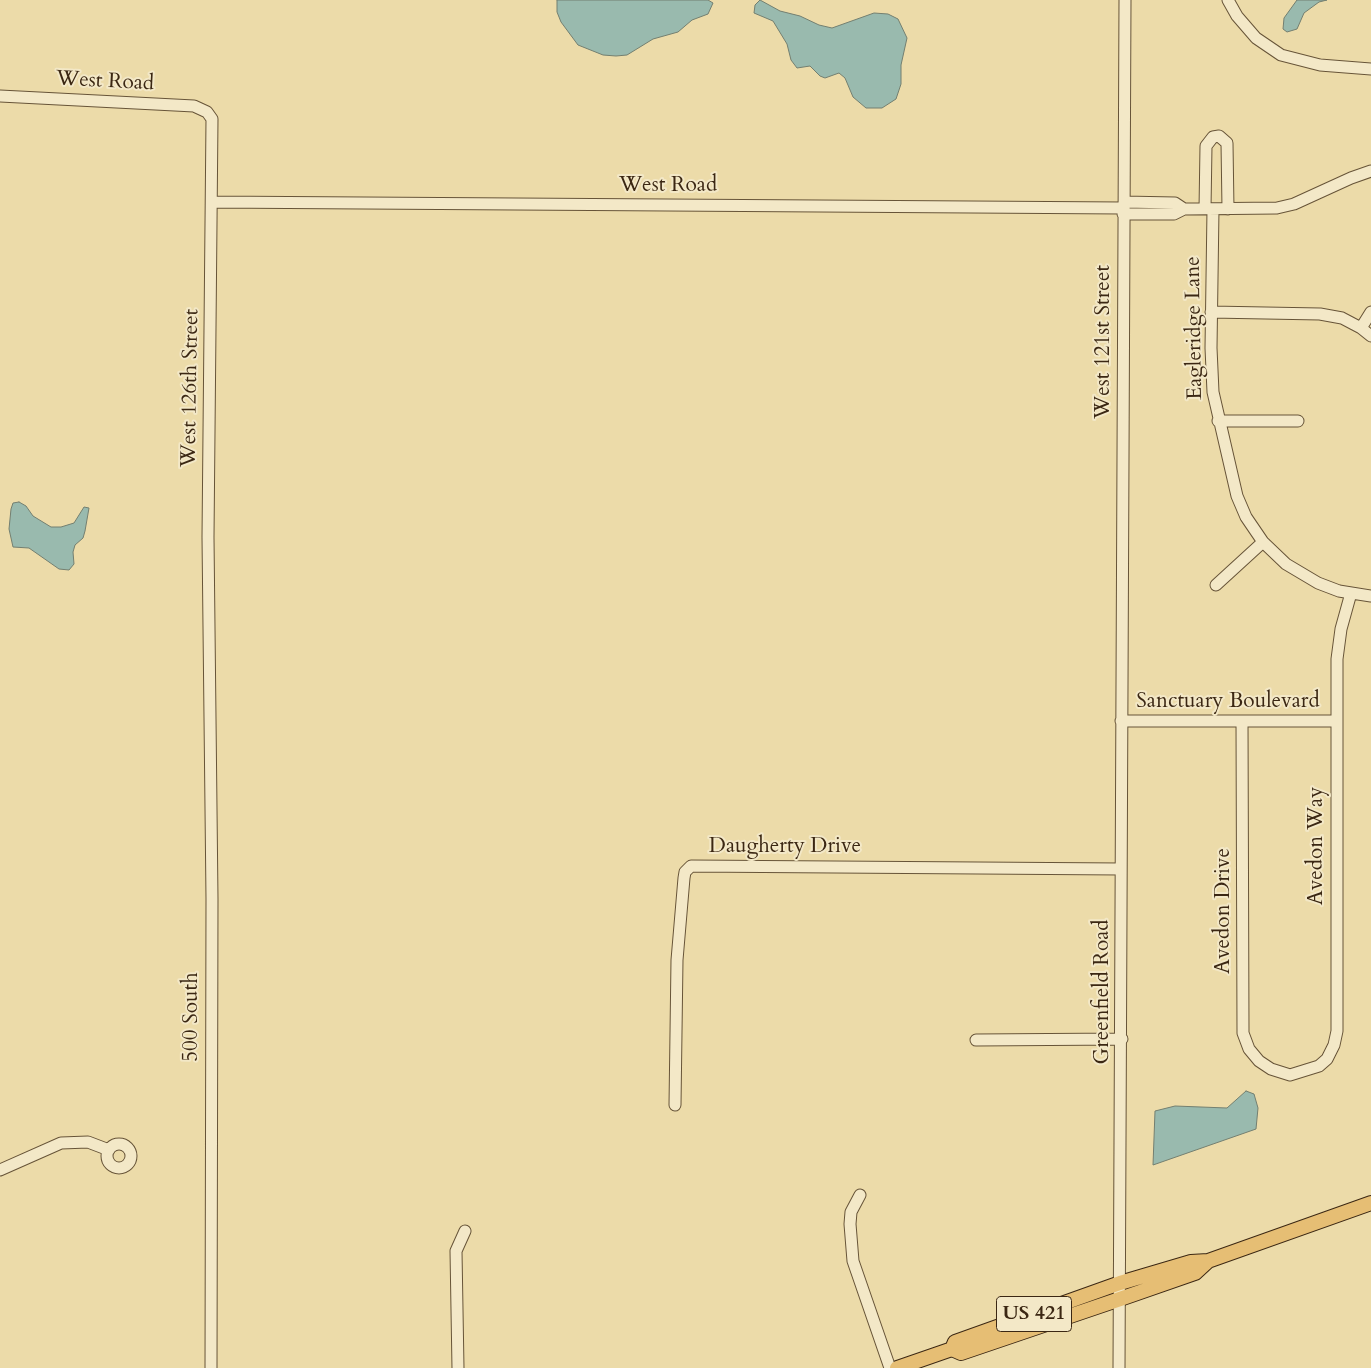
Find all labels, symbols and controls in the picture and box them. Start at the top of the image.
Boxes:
street label: West Road [55,67,155,97]
street label: West Road [619,173,717,199]
street label: Eagleridge Lane [1181,256,1209,400]
street label: West 121st Street [1091,265,1117,419]
street label: West 126th Street [177,308,205,468]
street label: Sanctuary Boulevard [1136,689,1320,715]
street label: Avedon Way [1304,787,1330,905]
street label: Daugherty Drive [709,834,861,860]
street label: Avedon Drive [1211,848,1237,974]
street label: Greenfield Road [1090,920,1116,1064]
street label: 500 South [179,972,205,1062]
road number: US 421 [996,1296,1072,1332]

